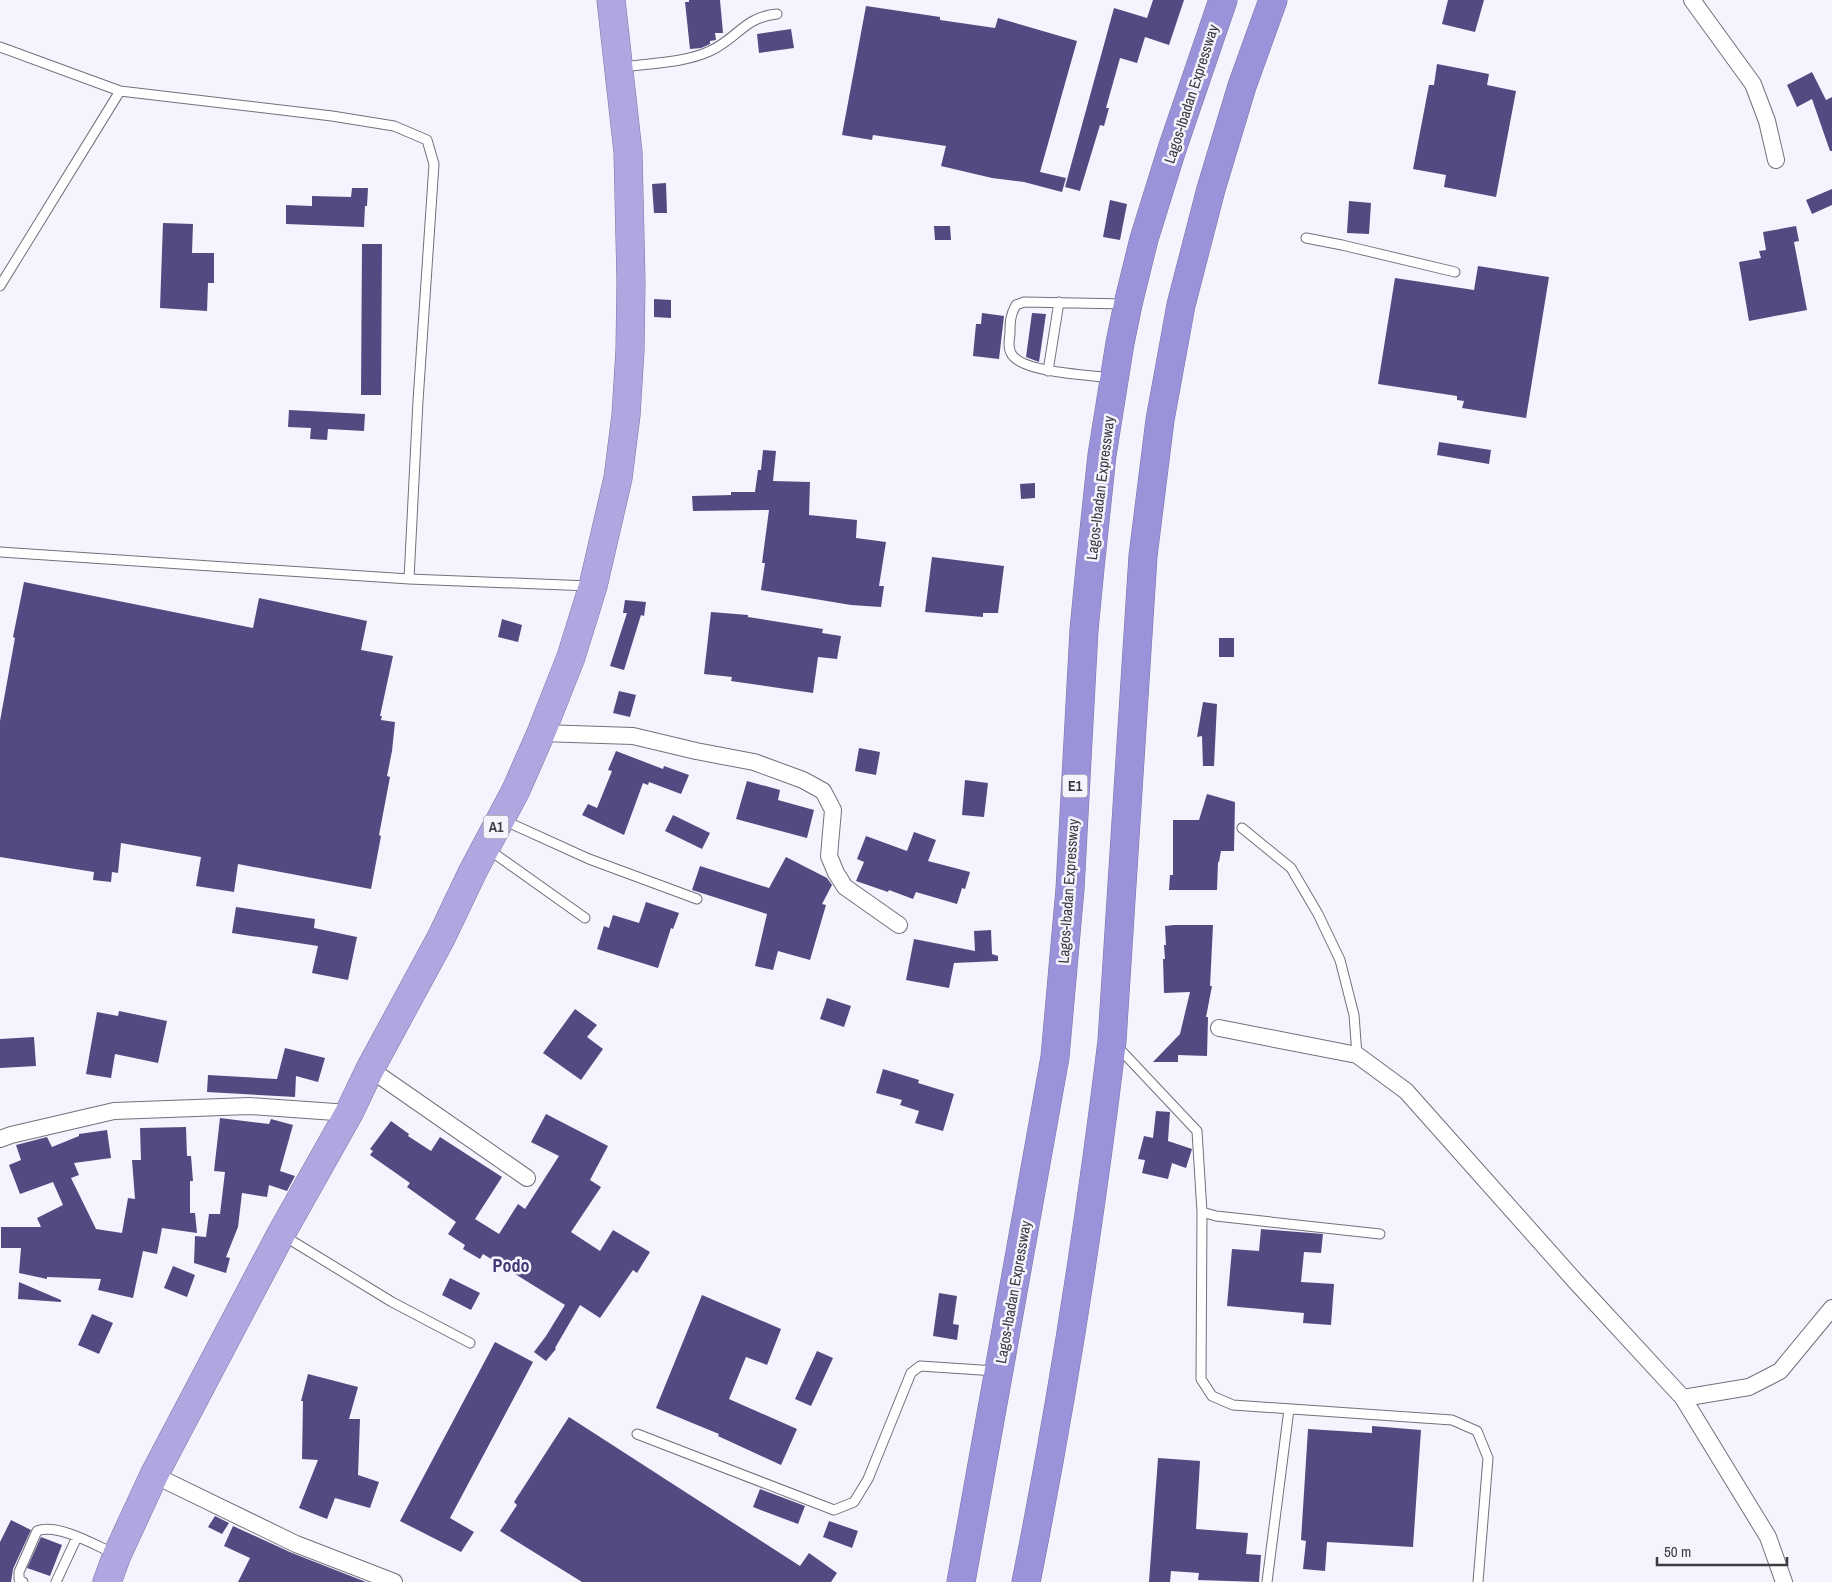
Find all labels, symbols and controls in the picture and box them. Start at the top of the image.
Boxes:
street label: Lagos-Ibadan Expressway [1159,21,1224,166]
street label: Lagos-Ibadan Expressway [1081,414,1119,561]
road number: E1 [1062,774,1088,798]
road number: A1 [484,816,508,839]
street label: Lagos-Ibadan Expressway [1052,817,1084,964]
street label: Lagos-Ibadan Expressway [990,1218,1036,1365]
district label: Podo [493,1253,529,1278]
scale bar [1657,1534,1787,1566]
text: 50 m [1664,1541,1691,1562]

